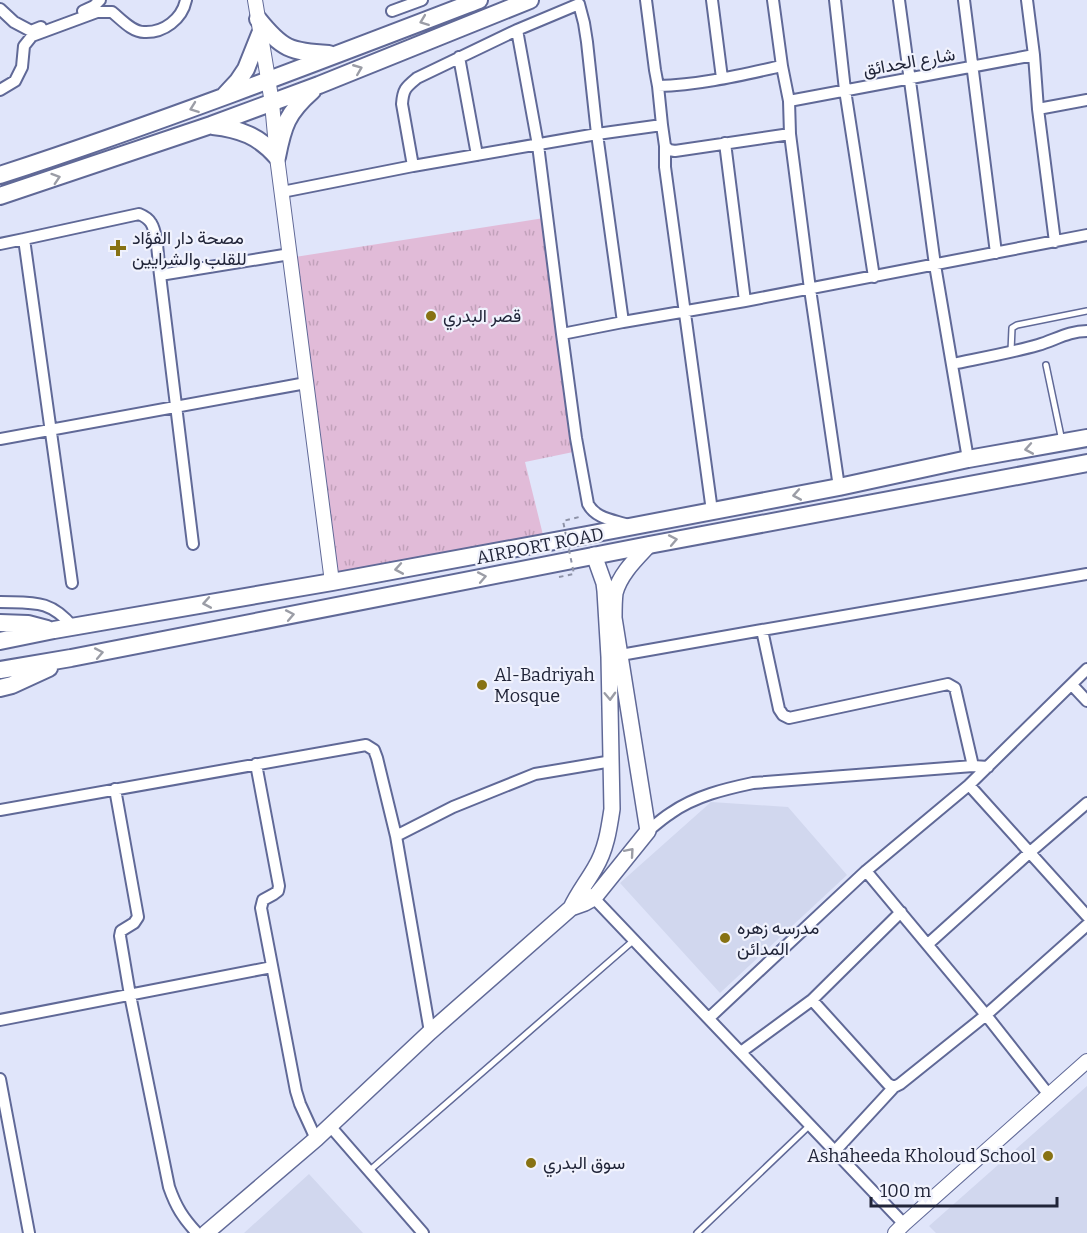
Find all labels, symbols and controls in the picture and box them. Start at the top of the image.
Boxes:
one-way arrow [419,14,430,26]
street label: شارع الحدائق [861,43,957,82]
one-way arrow [351,64,362,76]
one-way arrow [189,101,200,114]
one-way arrow [50,172,61,185]
place label: مصحة دار الفؤاد للقلب والشرايين [132,227,247,270]
marker: مصحة دار الفؤاد للقلب والشرايين [109,239,127,257]
place label: قصر البدري [443,305,521,331]
marker: قصر البدري [424,309,438,323]
one-way arrow [1025,442,1034,454]
one-way arrow [792,488,802,501]
street label: AIRPORT ROAD [474,523,606,569]
one-way arrow [668,534,678,547]
one-way arrow [394,563,404,575]
one-way arrow [476,571,486,584]
one-way arrow [202,596,212,609]
one-way arrow [285,609,295,622]
one-way arrow [94,647,104,660]
place label: Al-Badriyah Mosque [494,664,595,707]
marker: Al-Badriyah Mosque [475,678,489,692]
one-way arrow [603,691,616,700]
one-way arrow [623,848,634,859]
place label: مدرسه زهره المدائن [737,917,819,960]
marker: مدرسه زهره المدائن [718,931,732,945]
place label: Ashaheeda Kholoud School [807,1145,1036,1167]
marker: Ashaheeda Kholoud School [1041,1149,1055,1163]
place label: سوق البدري [543,1152,625,1178]
marker: سوق البدري [524,1156,538,1170]
scale bar [871,1170,1057,1208]
text: 100 m [880,1180,931,1202]

